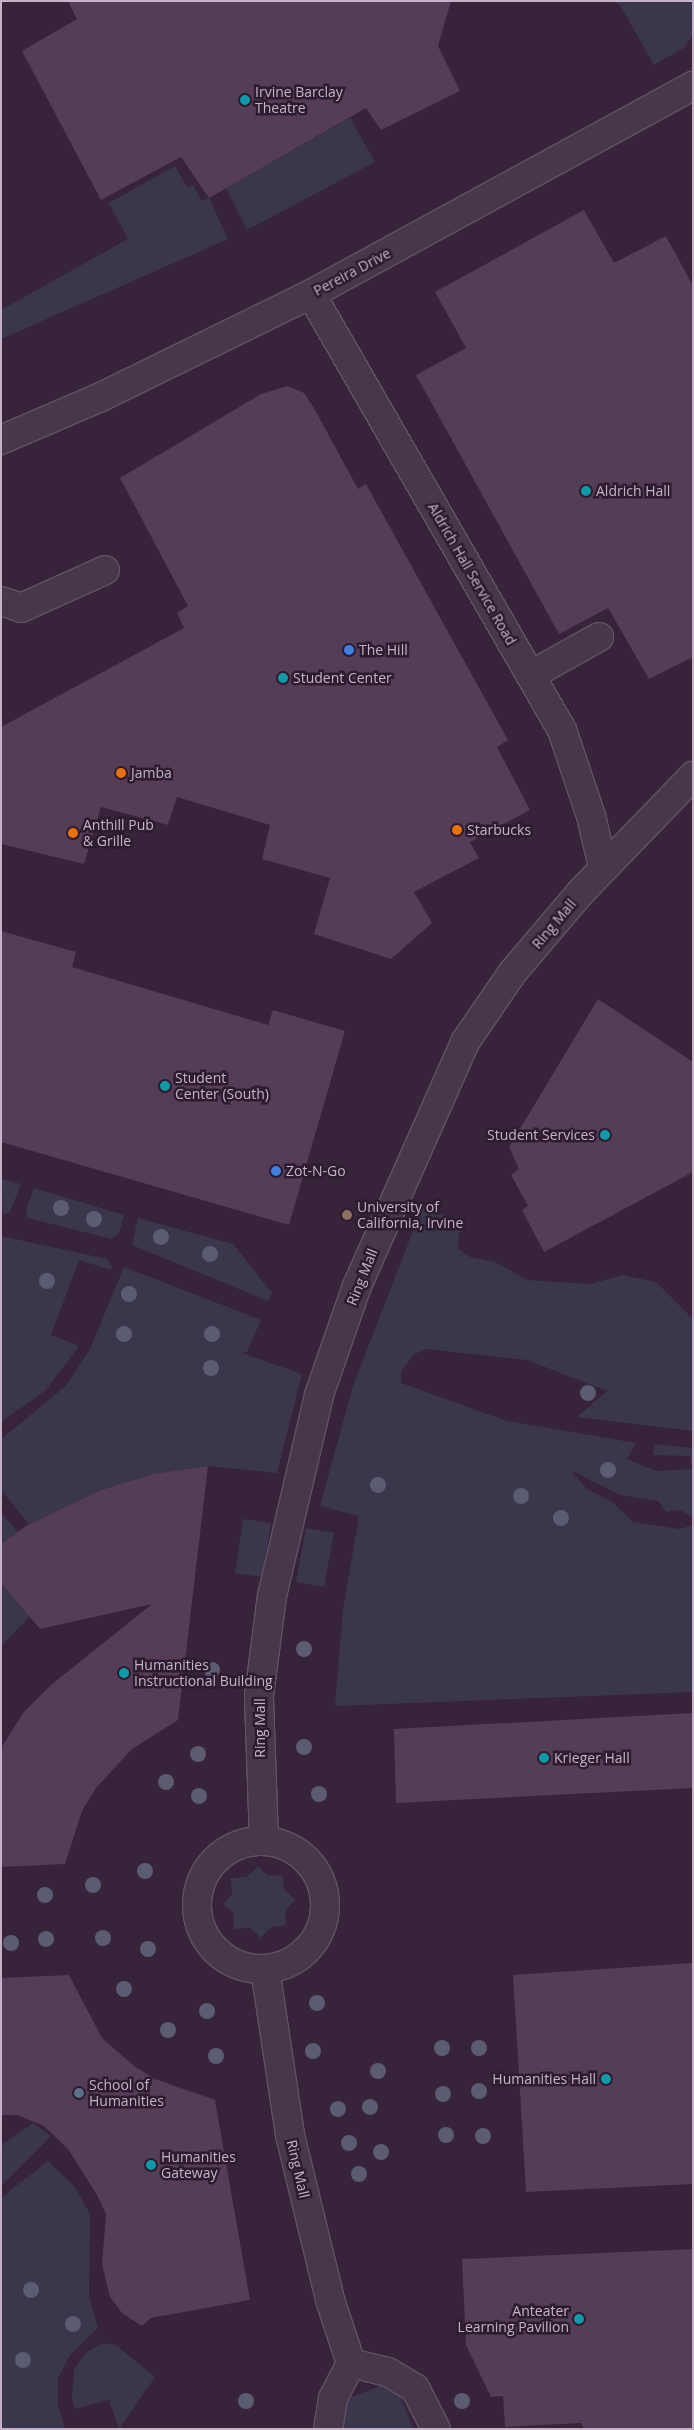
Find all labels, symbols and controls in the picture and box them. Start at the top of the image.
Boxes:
place label: Irvine Barclay Theatre [255,84,343,116]
marker: Irvine Barclay Theatre [239,94,251,106]
street label: Pereira Drive [311,245,393,299]
place label: Aldrich Hall [596,483,670,499]
marker: Aldrich Hall [580,485,592,497]
street label: Aldrich Hall Service Road [424,500,520,648]
place label: The Hill [359,642,408,658]
marker: The Hill [343,644,355,656]
place label: Student Center [293,670,392,686]
marker: Student Center [277,672,289,684]
place label: Jamba [131,765,172,781]
marker: Jamba [115,767,127,779]
place label: Anthill Pub & Grille [83,817,154,850]
place label: Starbucks [467,822,531,838]
marker: Starbucks [451,824,463,836]
marker: Anthill Pub & Grille [67,827,79,839]
street label: Ring Mall [528,896,580,952]
place label: Student Center (South) [175,1070,269,1102]
marker: Student Center (South) [159,1080,171,1092]
place label: Student Services [487,1127,595,1143]
marker: Student Services [599,1129,611,1141]
place label: Zot-N-Go [286,1163,346,1179]
marker: Zot-N-Go [270,1165,282,1177]
place label: University of California, Irvine [357,1199,463,1232]
marker: University of California, Irvine [341,1209,353,1221]
street label: Ring Mall [343,1246,381,1308]
place label: Humanities Instructional Building [134,1657,273,1690]
marker: Humanities Instructional Building [118,1667,130,1679]
street label: Ring Mall [252,1698,268,1758]
place label: Krieger Hall [554,1750,630,1766]
marker: Krieger Hall [538,1752,550,1764]
place label: Humanities Hall [492,2071,596,2087]
marker: Humanities Hall [600,2073,612,2085]
place label: School of Humanities [89,2077,164,2110]
marker: School of Humanities [73,2087,85,2099]
street label: Ring Mall [283,2138,313,2200]
place label: Humanities Gateway [161,2149,236,2182]
marker: Humanities Gateway [145,2159,157,2171]
place label: Anteater Learning Pavilion [458,2303,569,2336]
marker: Anteater Learning Pavilion [573,2313,585,2325]

